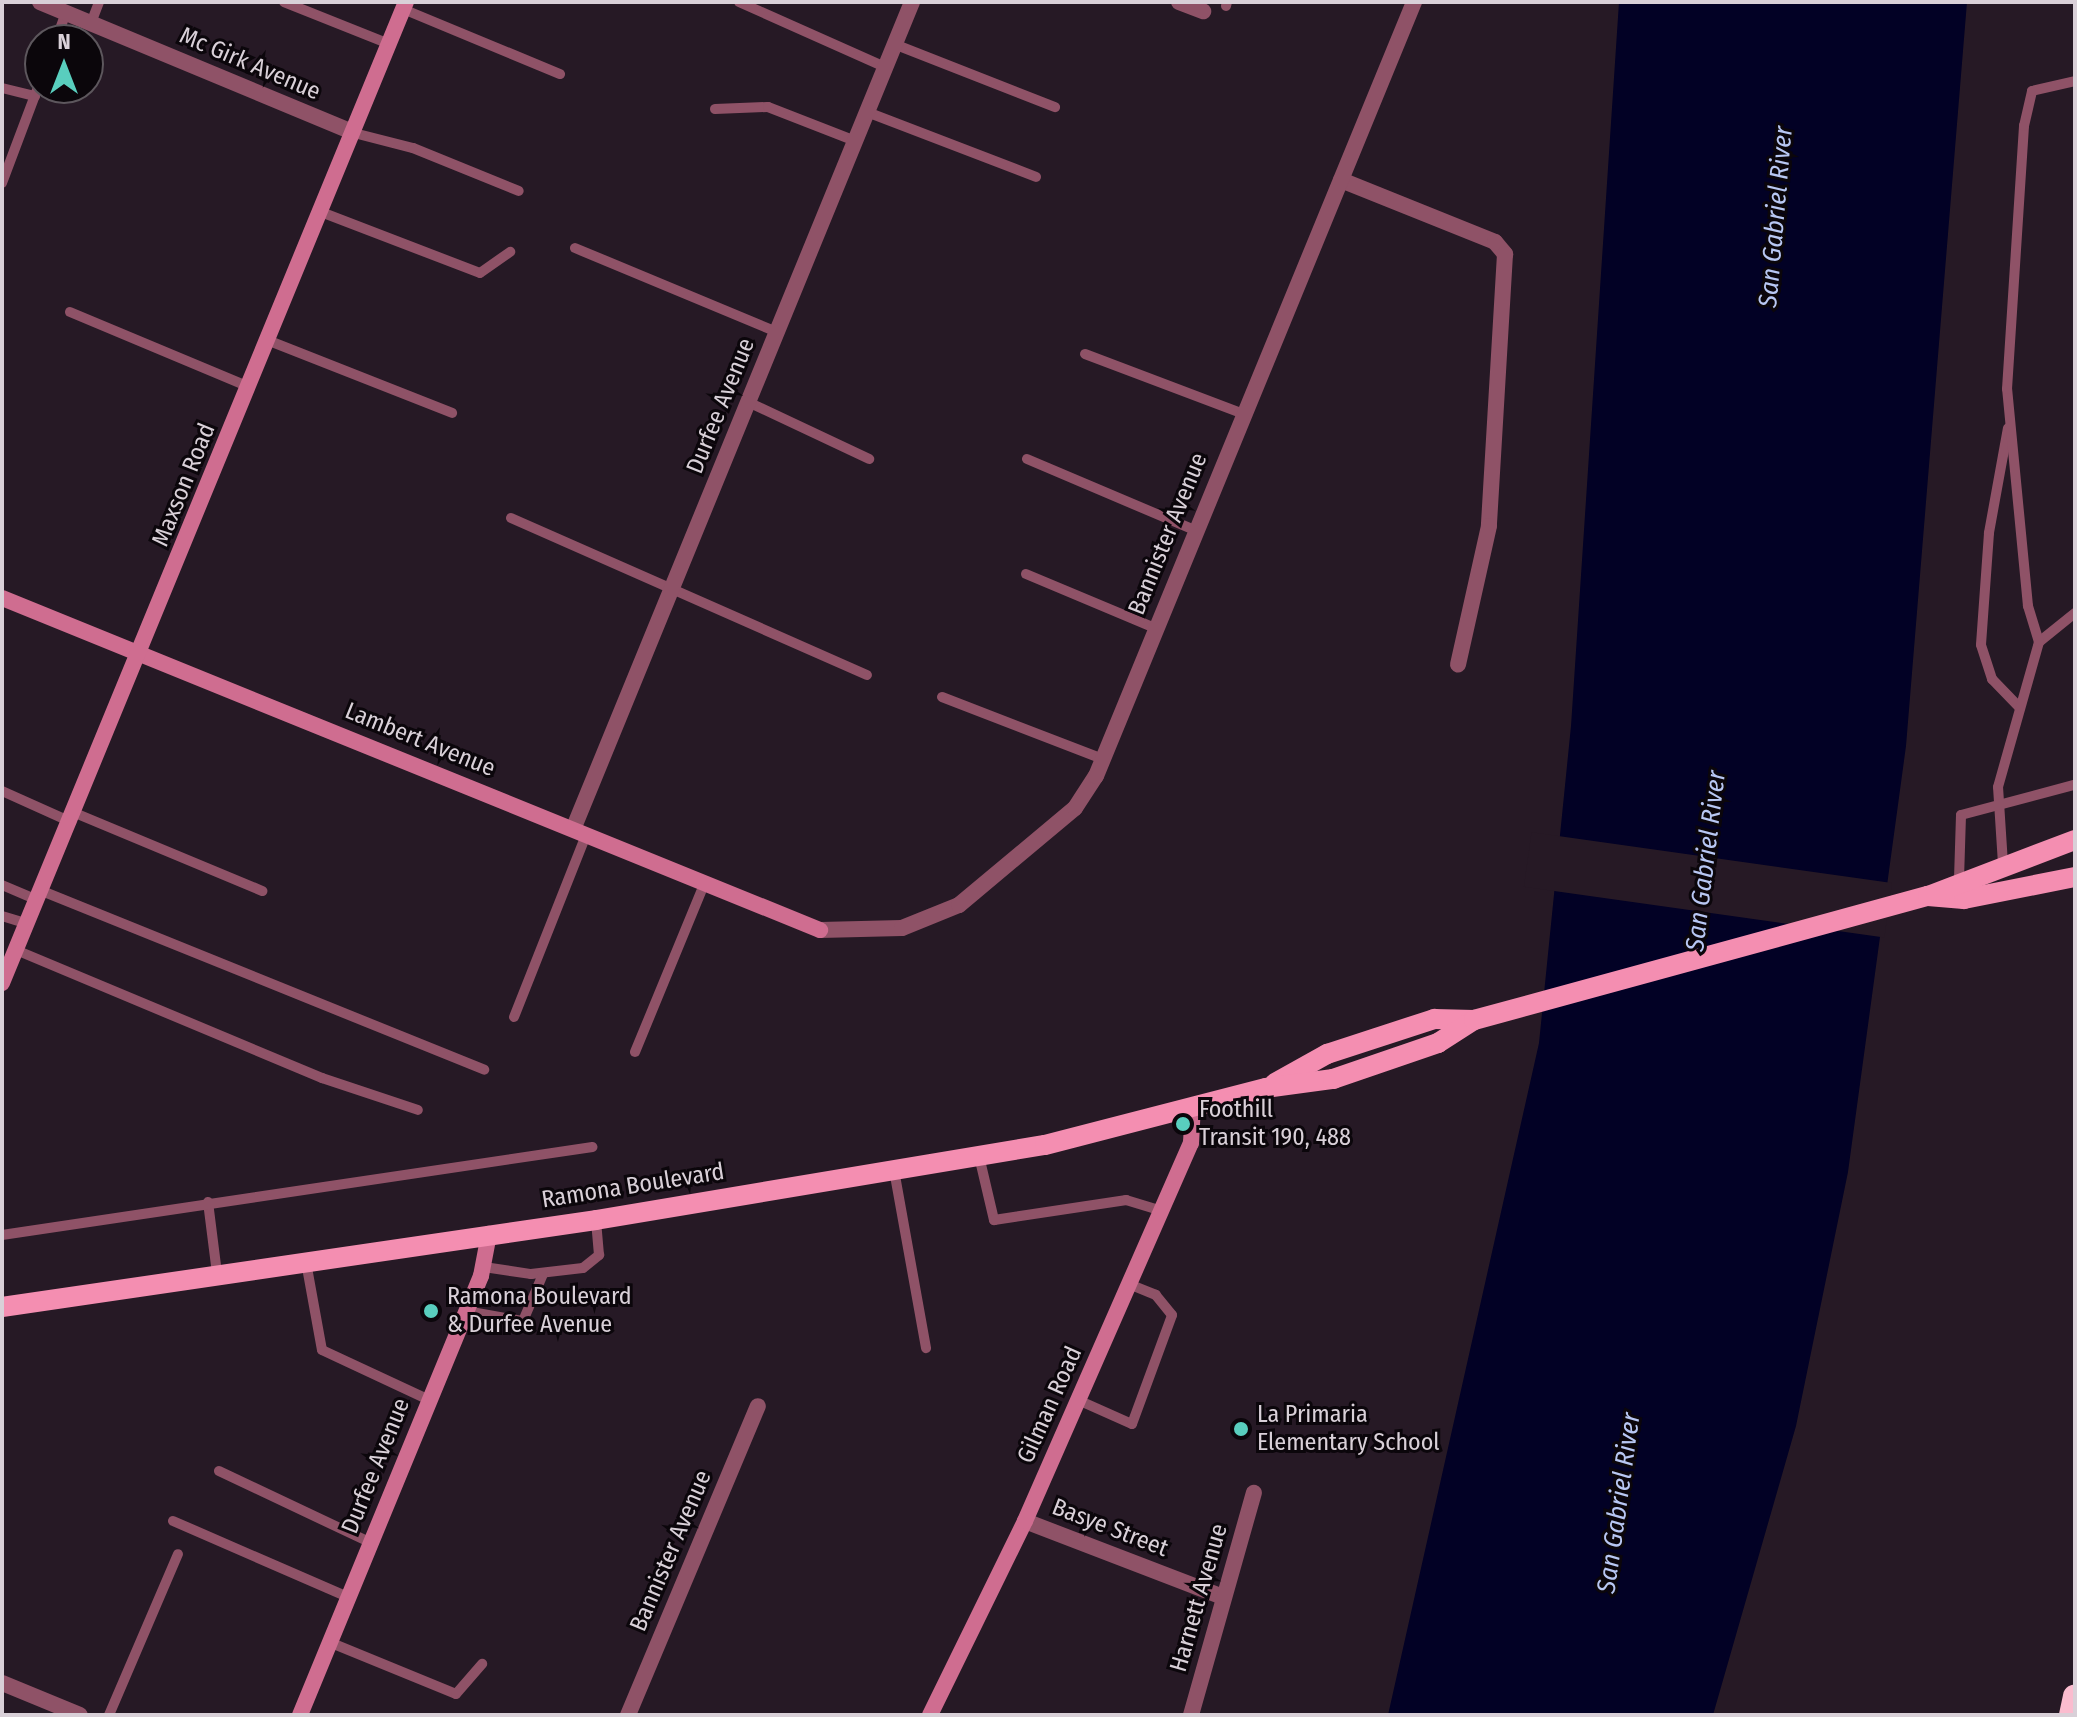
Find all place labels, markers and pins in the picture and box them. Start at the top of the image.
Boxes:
place label: Foothill Transit 190, 488 [1199,1096,1351,1152]
marker: Foothill Transit 190, 488 [1174,1115,1192,1133]
place label: Ramona Boulevard & Durfee Avenue [447,1283,632,1339]
marker: Ramona Boulevard & Durfee Avenue [422,1302,440,1320]
place label: La Primaria Elementary School [1257,1401,1440,1457]
marker: La Primaria Elementary School [1232,1420,1250,1438]

